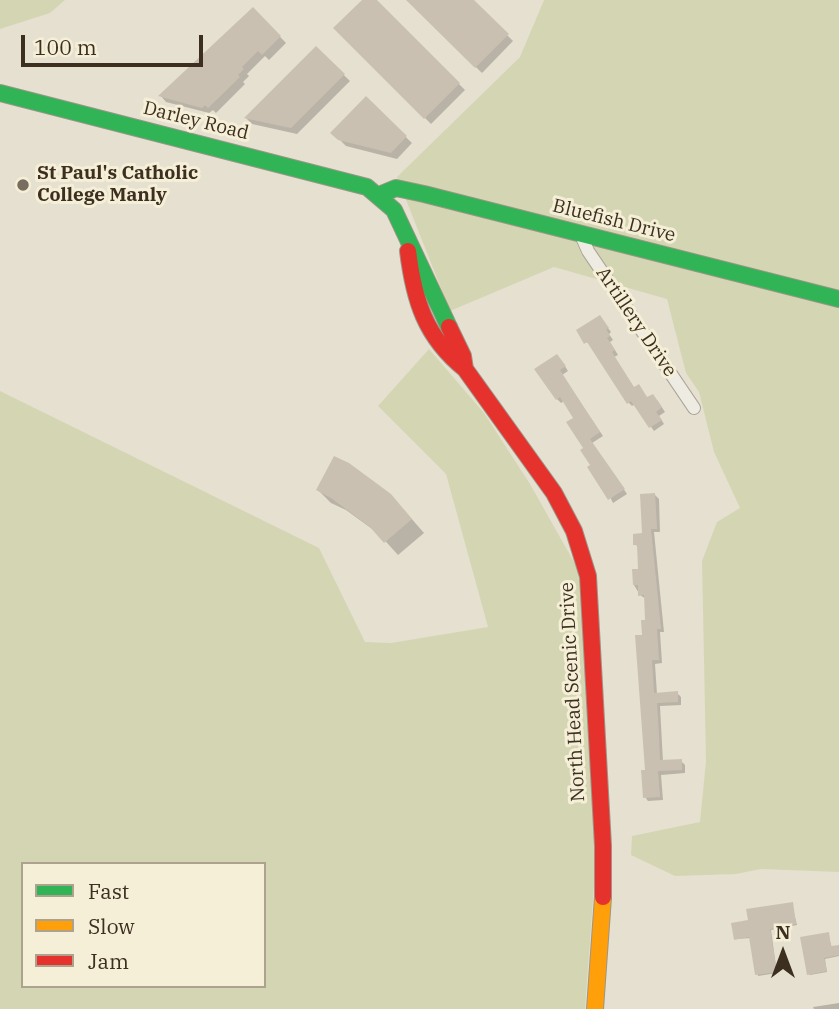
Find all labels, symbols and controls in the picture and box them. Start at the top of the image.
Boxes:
scale bar [24,21,206,65]
text: 100 m [34,33,97,61]
street label: Darley Road [141,97,251,145]
place label: St Paul's Catholic College Manly [37,163,198,207]
marker: St Paul's Catholic College Manly [15,177,31,193]
street label: Bluefish Drive [550,195,678,247]
street label: Artillery Drive [591,263,681,381]
street label: North Head Scenic Drive [556,582,590,802]
legend [21,862,266,988]
text: Fast [88,877,129,905]
text: Slow [88,912,135,940]
north arrow [748,918,818,988]
text: N [775,920,791,944]
text: Jam [88,947,129,975]

